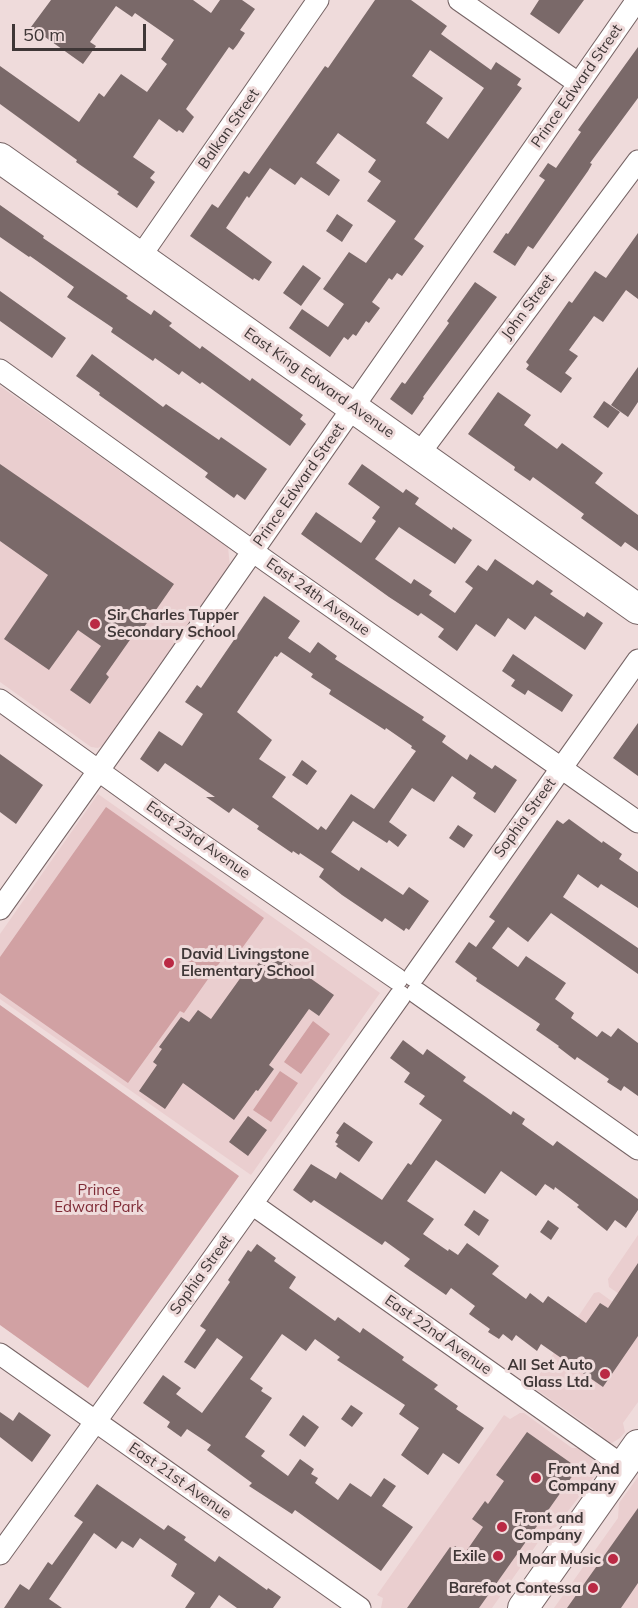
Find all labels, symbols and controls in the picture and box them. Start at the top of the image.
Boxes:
scale bar [15,12,148,50]
street label: Prince Edward Street [528,21,626,151]
text: 50 m [23,23,65,46]
street label: Balkan Street [195,85,263,173]
street label: John Street [498,271,558,343]
street label: East King Edward Avenue [240,324,398,442]
street label: Prince Edward Street [250,420,348,550]
street label: East 24th Avenue [263,555,373,639]
place label: Sir Charles Tupper Secondary School [107,606,239,641]
marker: Sir Charles Tupper Secondary School [88,617,102,631]
street label: Sophia Street [490,775,560,861]
street label: East 23rd Avenue [143,797,253,883]
place label: David Livingstone Elementary School [181,945,314,980]
marker: David Livingstone Elementary School [162,956,176,970]
park label: Prince Edward Park [54,1181,144,1216]
street label: Sophia Street [166,1232,236,1318]
street label: East 22nd Avenue [381,1291,495,1379]
place label: All Set Auto Glass Ltd. [507,1356,593,1391]
marker: All Set Auto Glass Ltd. [598,1367,612,1381]
street label: East 21st Avenue [125,1439,235,1523]
place label: Front And Company [548,1460,620,1495]
marker: Front And Company [529,1471,543,1485]
place label: Front and Company [514,1509,584,1544]
marker: Front and Company [495,1520,509,1534]
place label: Exile [453,1547,486,1565]
marker: Exile [491,1549,505,1563]
place label: Moar Music [519,1550,601,1568]
marker: Moar Music [606,1552,620,1566]
place label: Barefoot Contessa [449,1579,581,1597]
marker: Barefoot Contessa [586,1581,600,1595]

